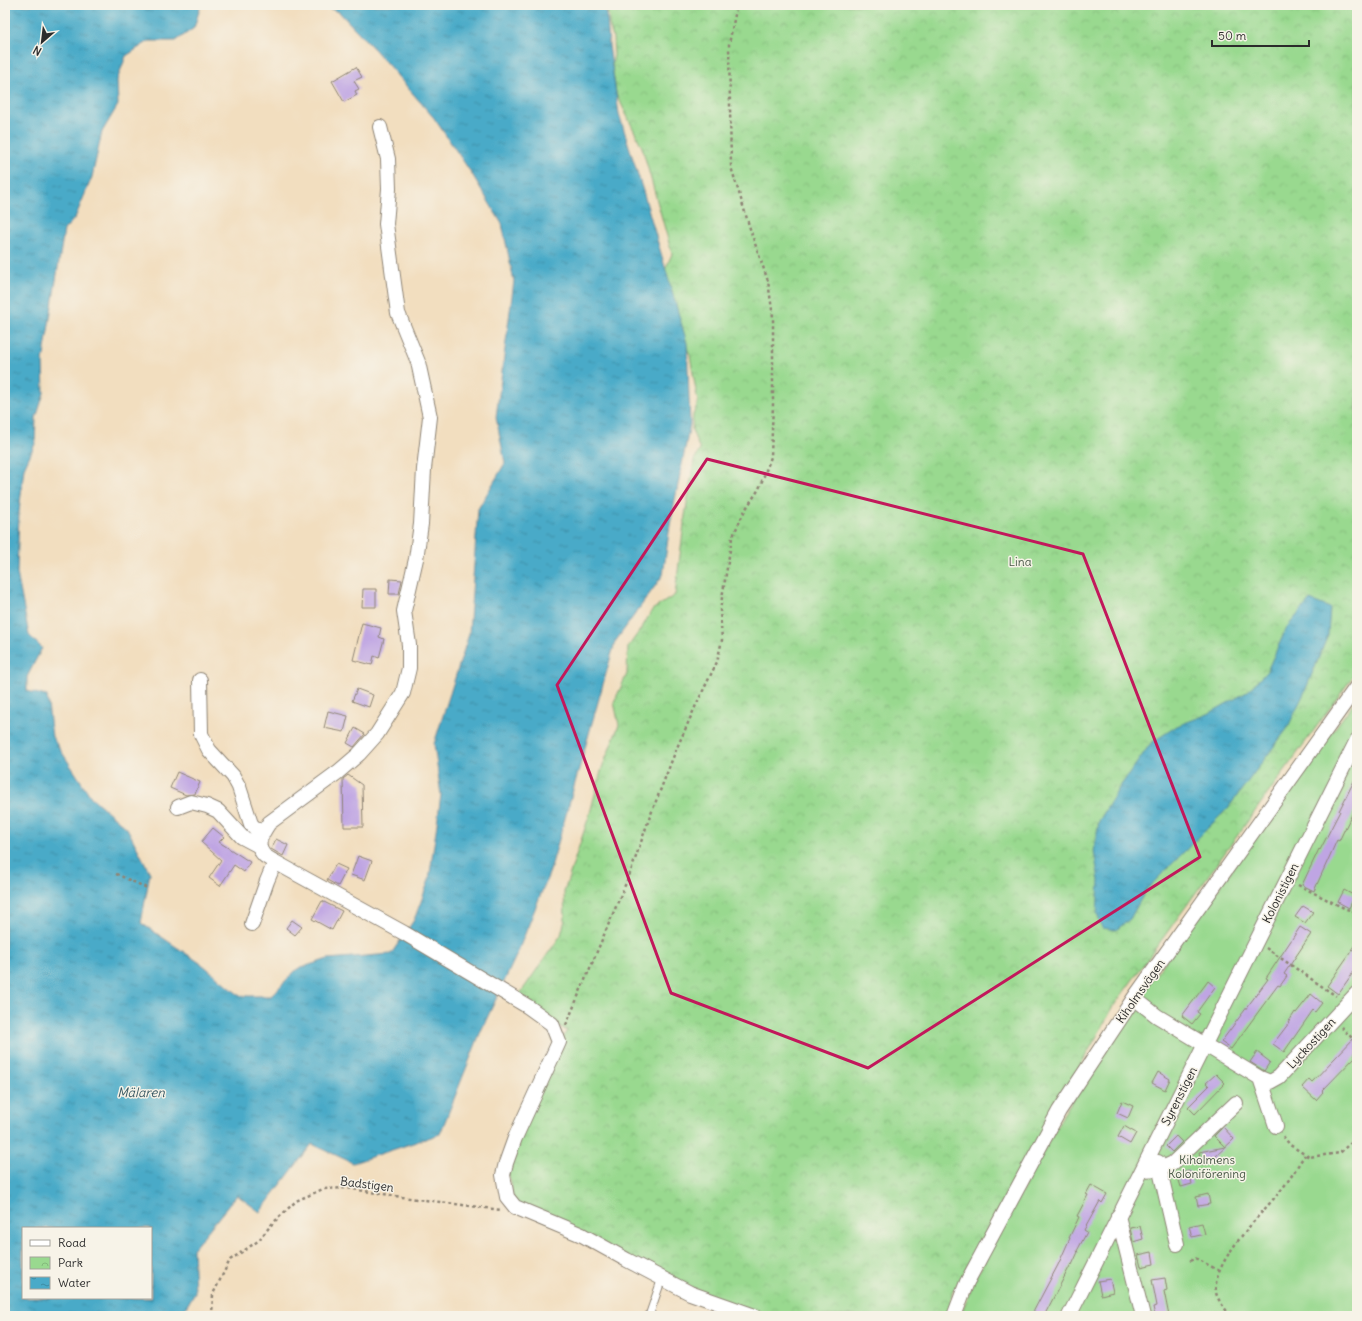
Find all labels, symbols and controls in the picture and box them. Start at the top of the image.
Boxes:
north arrow [22,22,62,62]
scale bar [1212,22,1309,48]
text: 50 m [1218,28,1247,43]
text: N [31,43,44,59]
park label: Lina [1008,554,1032,569]
street label: Kolonistigen [1258,860,1302,926]
street label: Kiholmsvägen [1112,956,1168,1026]
street label: Lyckostigen [1284,1014,1338,1072]
street label: Syrenstigen [1158,1064,1200,1128]
water label: Mälaren [117,1084,165,1101]
park label: Kiholmens Koloniförening [1168,1152,1246,1181]
street label: Badstigen [339,1173,395,1195]
legend [22,1227,152,1299]
text: Road [58,1235,86,1250]
text: Park [58,1255,83,1270]
text: Water [58,1275,91,1290]

